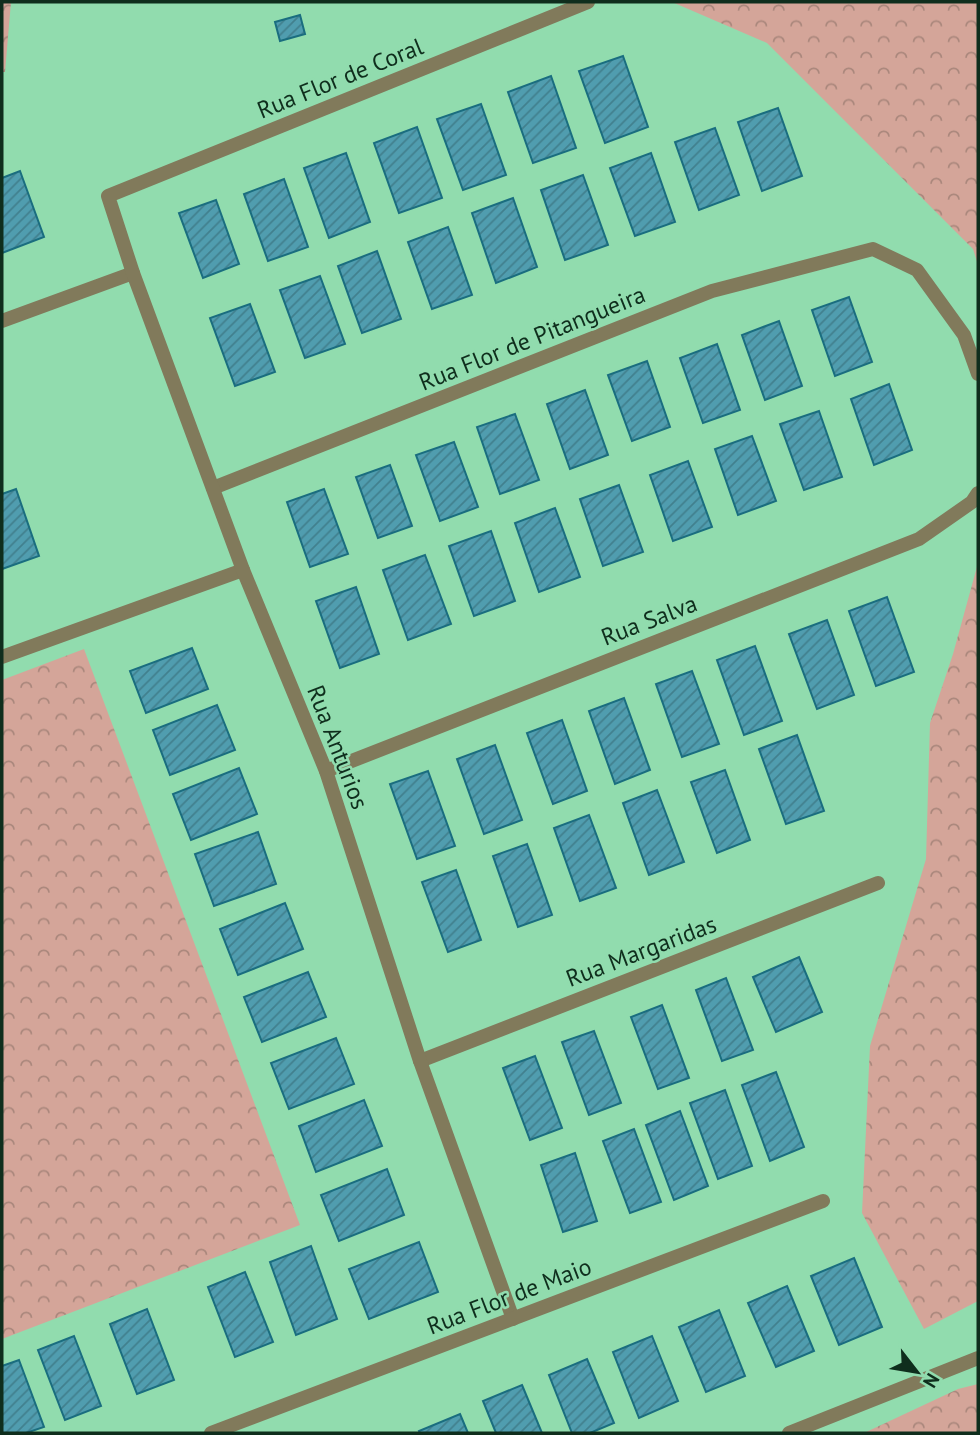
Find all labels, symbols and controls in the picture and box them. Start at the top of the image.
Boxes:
street label: Rua Flor de Coral [252,31,428,125]
street label: Rua Flor de Pitangueira [414,278,650,398]
street label: Rua Salva [597,588,701,652]
street label: Rua Anturios [300,681,376,813]
street label: Rua Margaridas [561,908,721,994]
street label: Rua Flor de Maio [422,1250,596,1342]
north arrow [882,1337,952,1407]
text: N [918,1369,945,1392]

